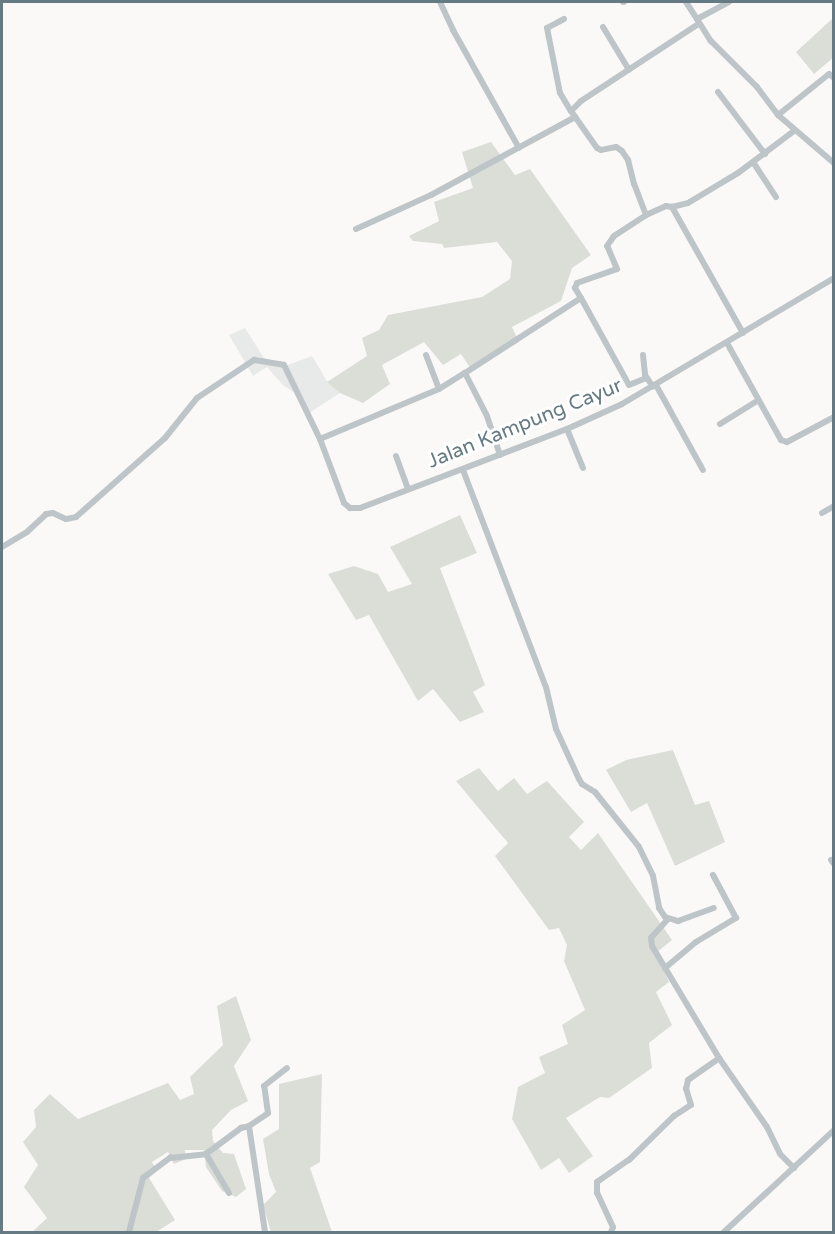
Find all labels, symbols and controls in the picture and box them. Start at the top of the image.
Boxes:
street label: Jalan Kampung Cayur [424,374,626,474]

